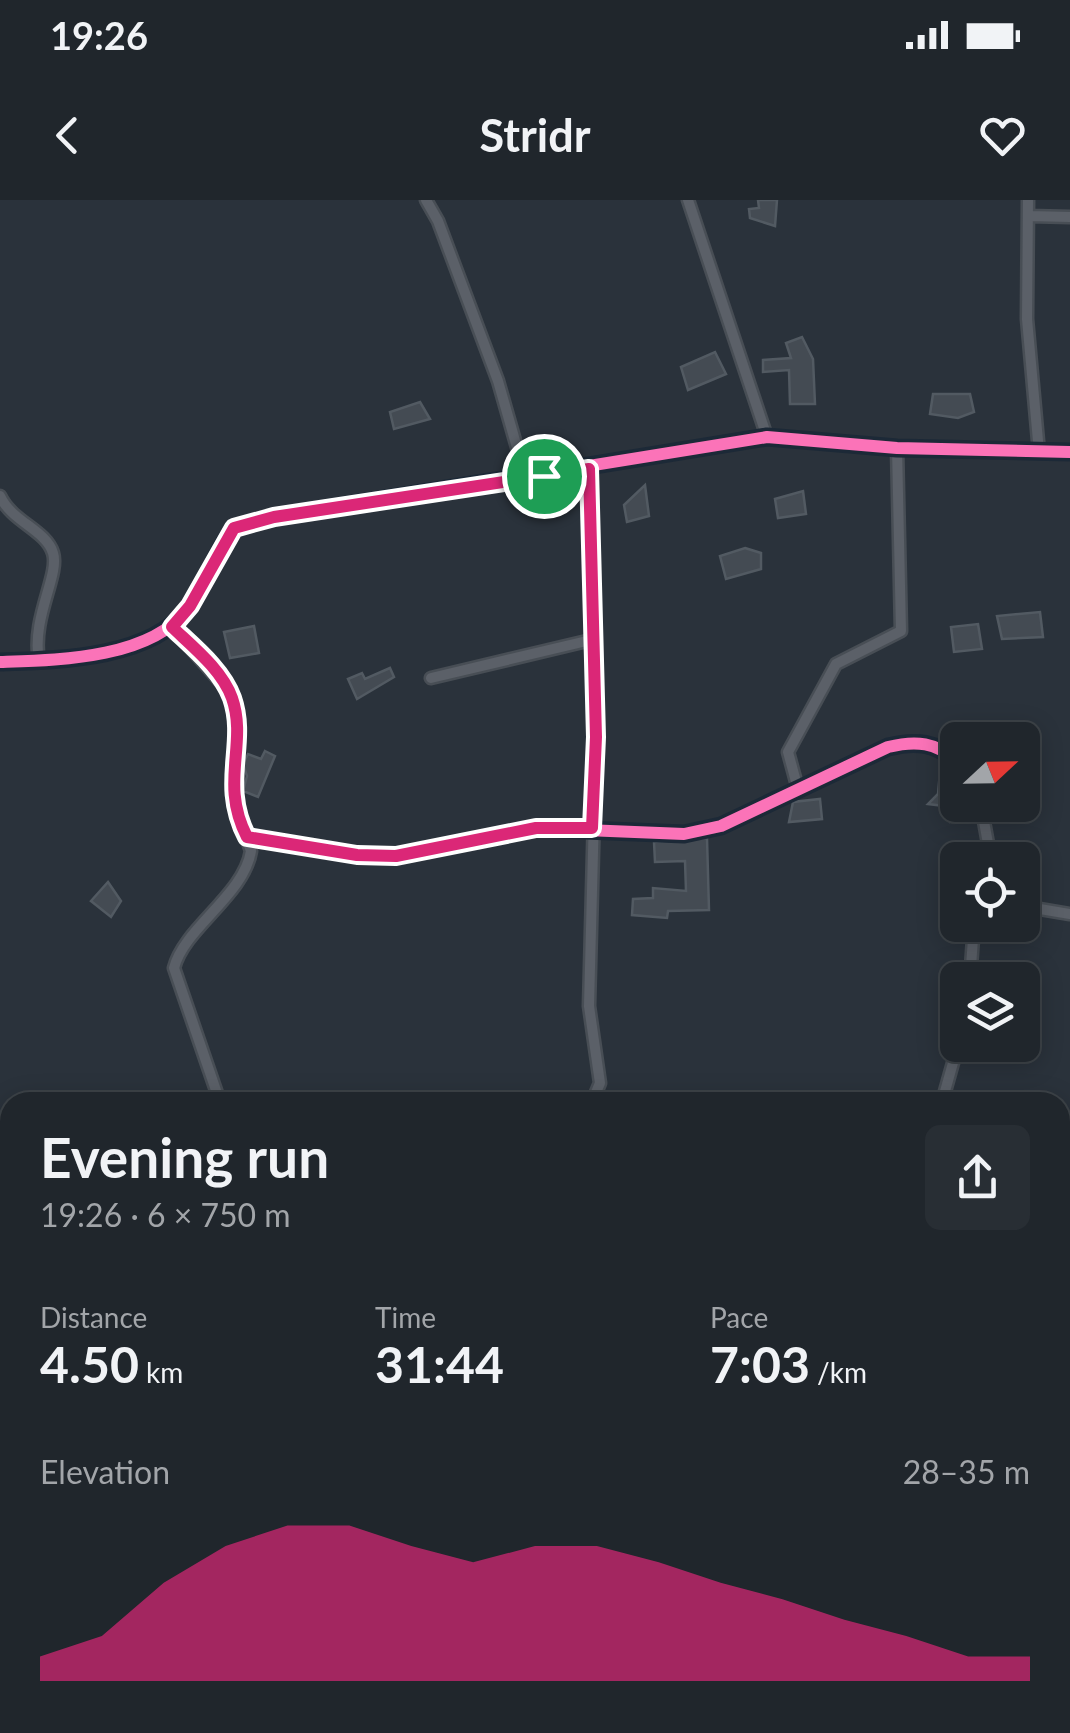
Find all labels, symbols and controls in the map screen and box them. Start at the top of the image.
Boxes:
text: 19:26 [50,12,148,58]
icon: back [40,108,95,163]
text: Stridr [480,108,590,162]
icon: heart [975,108,1030,163]
pin [502,434,587,519]
icon: arrive [517,449,572,504]
north arrow [940,722,1040,822]
map controls [940,722,1040,1062]
button: locate [940,842,1040,942]
button: layers [940,962,1040,1062]
text: Evening run [40,1124,329,1190]
button: share [925,1125,1030,1230]
text: 19:26 · 6 × 750 m [40,1195,291,1234]
text: Distance [40,1300,147,1334]
text: Time [375,1300,436,1334]
text: Pace [710,1300,768,1334]
text: 4.50 [40,1334,139,1394]
text: 31:44 [375,1334,504,1394]
text: 7:03 [710,1334,810,1394]
text: km [139,1355,183,1389]
text: /km [810,1355,867,1389]
text: Elevation [40,1452,170,1491]
text: 28–35 m [903,1452,1030,1491]

